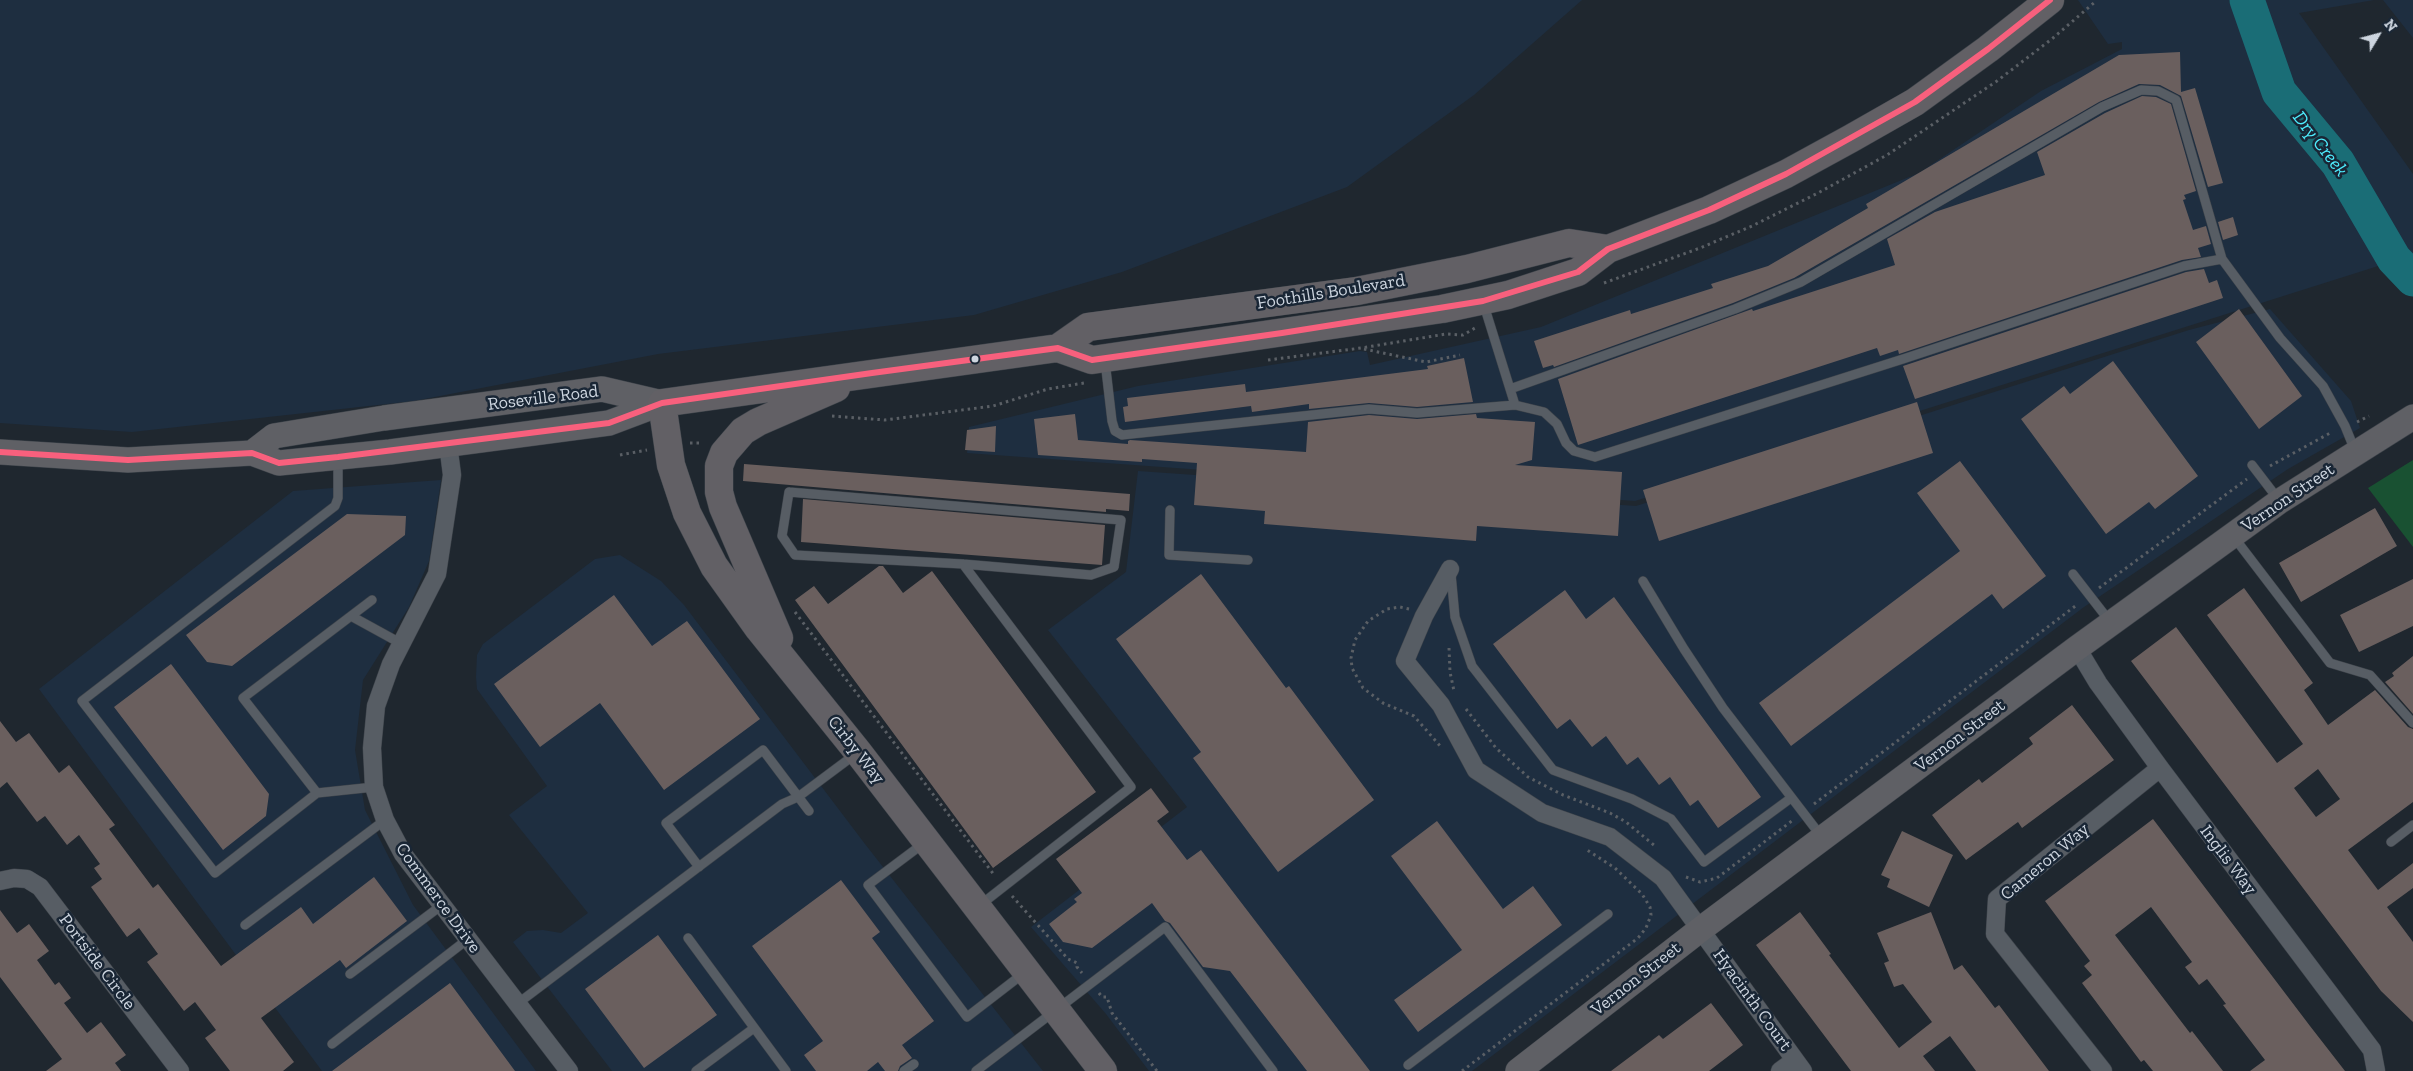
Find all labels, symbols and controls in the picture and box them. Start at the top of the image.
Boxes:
north arrow [2353,10,2403,60]
text: N [2380,16,2400,35]
water label: Dry Creek [2288,107,2352,181]
street label: Foothills Boulevard [1255,270,1407,314]
unlabelled marker [970,354,980,364]
street label: Roseville Road [487,381,599,415]
street label: Vernon Street [2237,459,2339,537]
street label: Vernon Street [1910,695,2010,777]
street label: Cirby Way [823,712,889,788]
street label: Cameron Way [1996,819,2094,905]
street label: Inglis Way [2195,821,2261,899]
street label: Commerce Drive [391,839,485,957]
street label: Portside Circle [54,910,140,1014]
street label: Vernon Street [1587,937,1685,1021]
street label: Hyacinth Court [1708,945,1796,1055]

